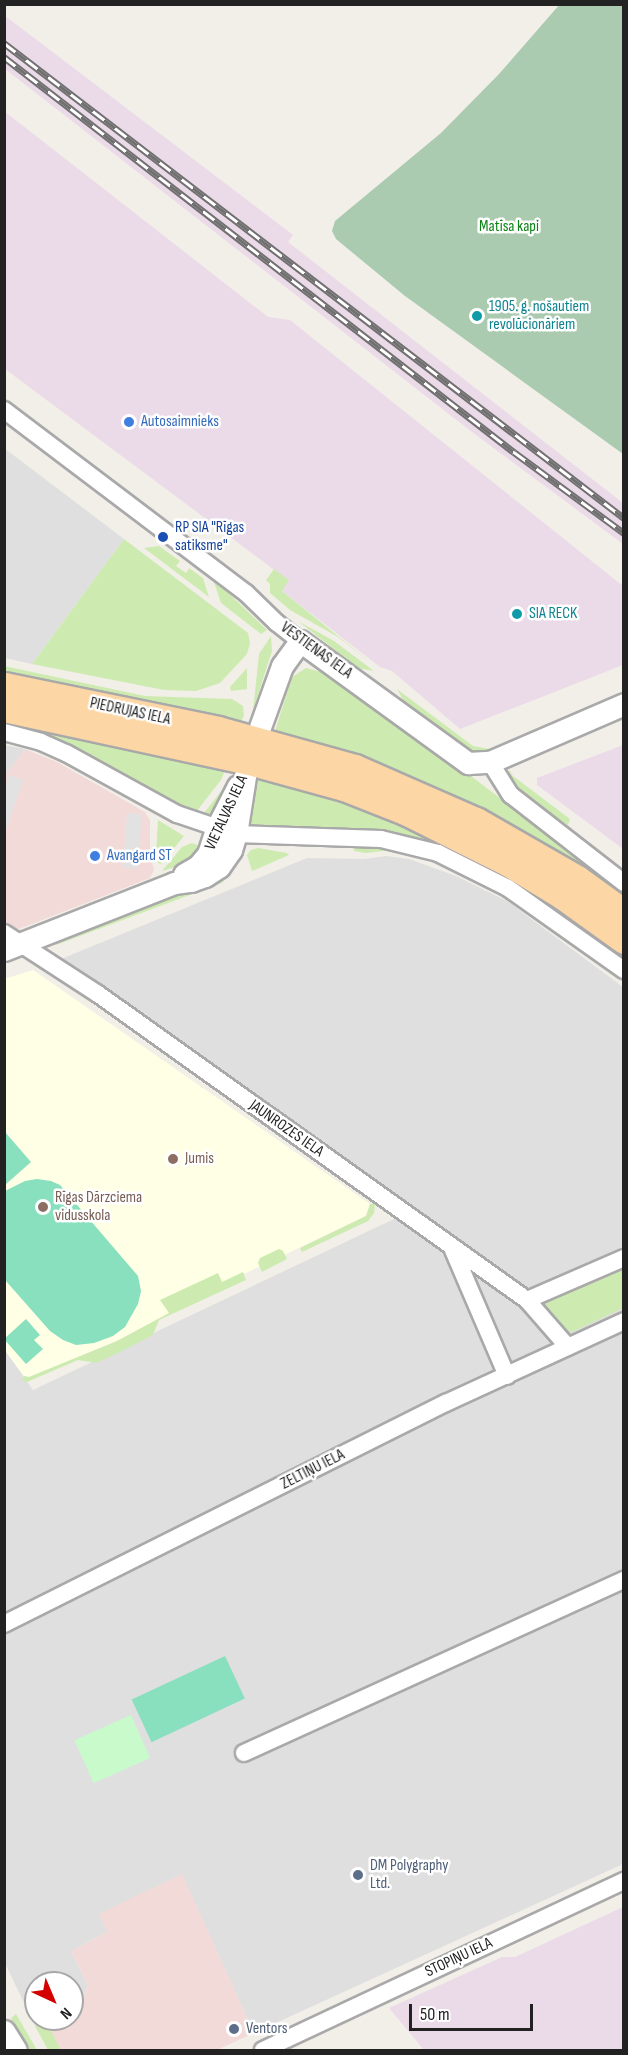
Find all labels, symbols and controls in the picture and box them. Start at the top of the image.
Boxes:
park label: Matīsa kapi [479,217,539,237]
place label: 1905. g. nošautiem revolūcionāriem [489,297,589,335]
marker: 1905. g. nošautiem revolūcionāriem [470,309,484,323]
place label: Autosaimnieks [141,412,219,432]
marker: Autosaimnieks [122,415,136,429]
place label: RP SIA "Rīgas satiksme" [175,518,244,556]
marker: RP SIA "Rīgas satiksme" [156,530,170,544]
place label: SIA RECK [529,604,577,624]
marker: SIA RECK [510,607,524,621]
street label: VESTIENAS IELA [276,619,356,683]
street label: PIEDRUJAS IELA [88,694,172,730]
street label: VIETALVAS IELA [201,772,253,854]
place label: Avangard ST [107,846,172,866]
marker: Avangard ST [88,849,102,863]
street label: JAUNROZES IELA [245,1096,327,1162]
place label: Jumis [185,1149,214,1169]
marker: Jumis [166,1152,180,1166]
place label: Rīgas Dārzciema vidusskola [55,1188,142,1226]
marker: Rīgas Dārzciema vidusskola [36,1200,50,1214]
street label: ZELTIŅU IELA [278,1446,348,1494]
place label: DM Polygraphy Ltd. [370,1856,449,1894]
marker: DM Polygraphy Ltd. [351,1868,365,1882]
street label: STOPIŅU IELA [422,1934,496,1982]
north arrow [24,1971,84,2031]
scale bar [412,1992,536,2030]
text: N [56,2003,75,2023]
text: 50 m [420,2004,450,2025]
place label: Ventors [246,2019,288,2039]
marker: Ventors [227,2022,241,2036]

